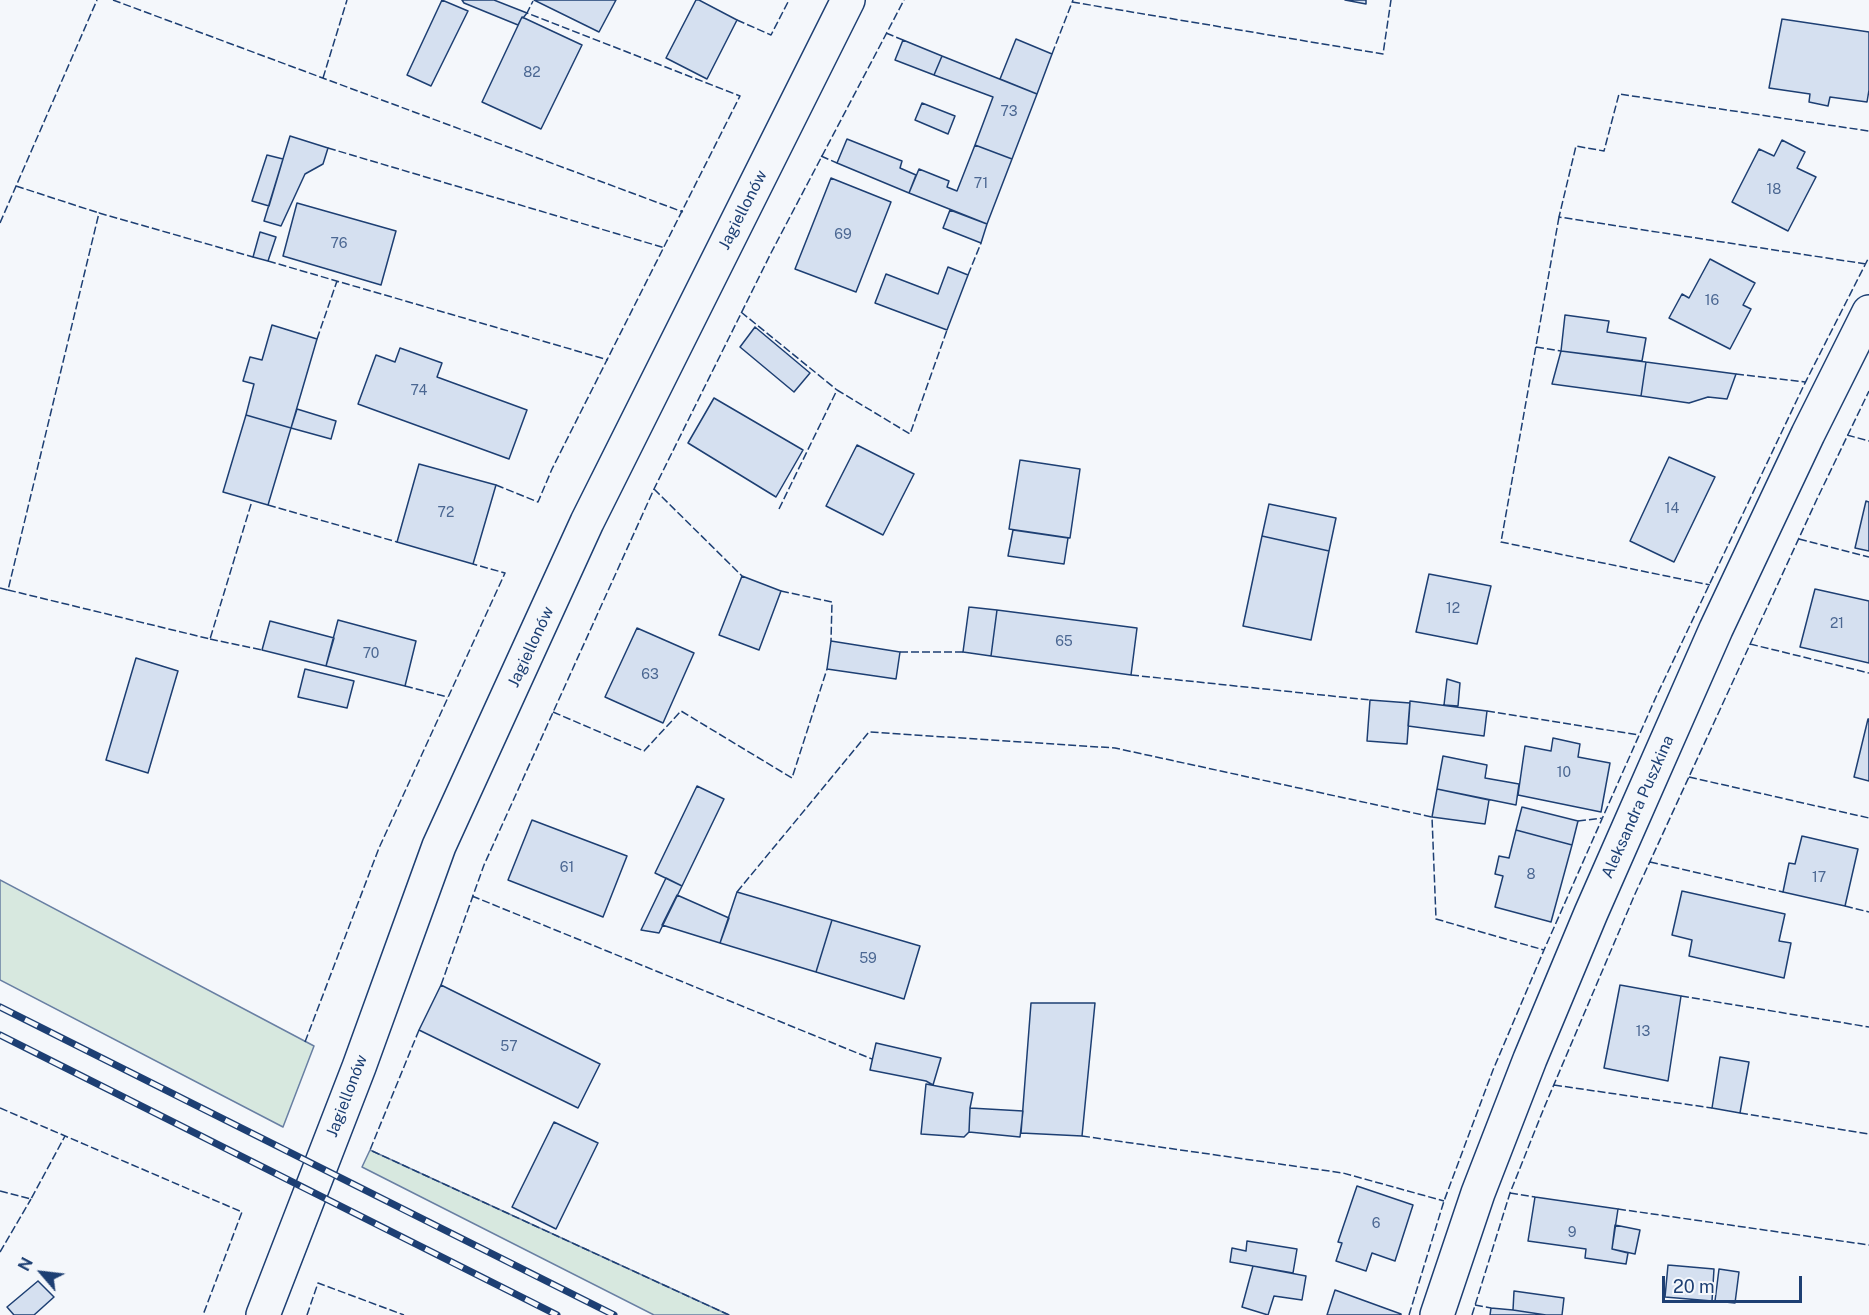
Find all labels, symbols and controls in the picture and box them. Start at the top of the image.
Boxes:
house number: 82 [523,65,541,81]
house number: 73 [1001,104,1017,120]
street label: Jagiellonów [715,167,771,253]
house number: 71 [974,176,988,192]
house number: 18 [1767,182,1781,198]
house number: 69 [834,227,852,243]
house number: 76 [331,236,347,252]
house number: 16 [1705,293,1719,309]
house number: 74 [411,383,427,399]
house number: 14 [1665,501,1679,517]
house number: 72 [438,505,454,521]
house number: 12 [1446,601,1460,617]
street label: Jagiellonów [504,604,558,690]
house number: 21 [1830,616,1844,632]
house number: 65 [1055,634,1073,650]
house number: 70 [363,646,379,662]
house number: 63 [641,667,659,683]
street label: Aleksandra Puszkina [1598,733,1678,881]
house number: 10 [1557,765,1571,781]
house number: 61 [560,860,574,876]
house number: 8 [1526,867,1536,883]
house number: 17 [1812,870,1826,886]
house number: 59 [859,951,877,967]
house number: 13 [1636,1024,1650,1040]
house number: 57 [500,1039,518,1055]
street label: Jagiellonów [322,1052,372,1140]
house number: 6 [1372,1216,1380,1232]
house number: 9 [1568,1225,1576,1241]
north arrow [12,1243,72,1303]
text: N [14,1254,37,1274]
scale bar [1665,1264,1804,1302]
text: 20 m [1673,1276,1715,1297]

